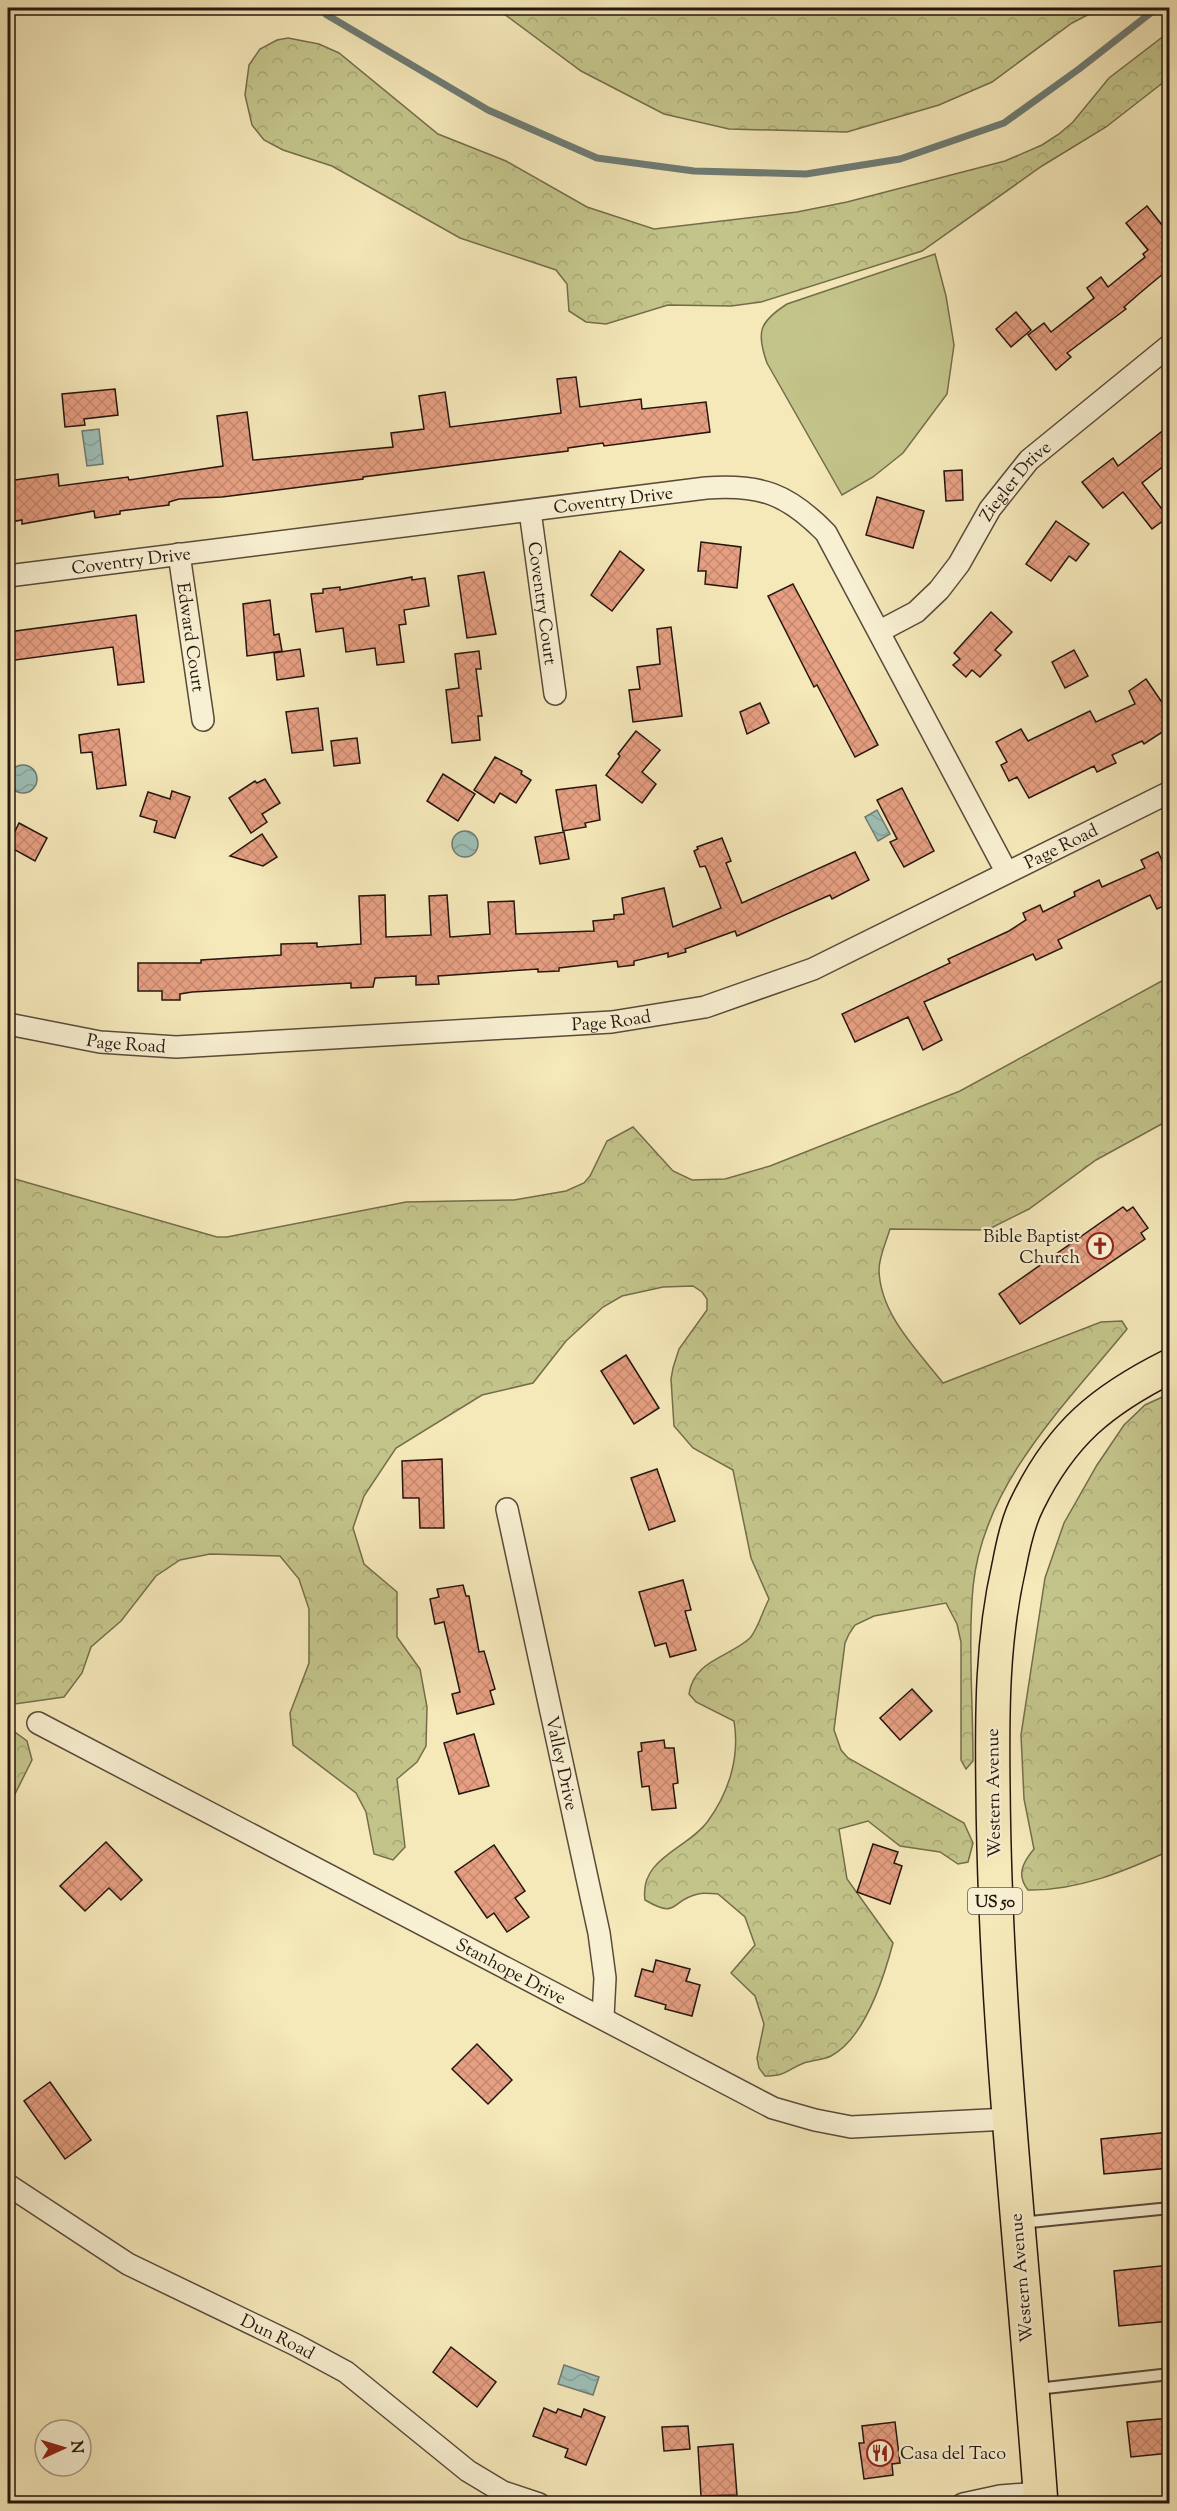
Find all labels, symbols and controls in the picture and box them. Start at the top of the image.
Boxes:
street label: Ziegler Drive [974,436,1058,527]
street label: Coventry Drive [552,481,675,522]
street label: Coventry Court [519,540,562,667]
street label: Coventry Drive [70,542,193,583]
street label: Edward Court [168,581,210,694]
street label: Page Road [1020,819,1103,877]
street label: Page Road [571,1005,653,1039]
street label: Page Road [84,1029,167,1061]
place label: Bible Baptist Church [983,1225,1080,1272]
church icon: Bible Baptist Church [1085,1231,1115,1261]
street label: Valley Drive [537,1714,583,1813]
street label: Western Avenue [981,1728,1009,1858]
road number: US 50 [968,1888,1022,1914]
street label: Stanhope Drive [450,1933,570,2012]
street label: Western Avenue [1004,2212,1042,2344]
street label: Dun Road [235,2309,318,2368]
north arrow [33,2418,93,2478]
restaurant icon: Casa del Taco [865,2438,895,2468]
text: N [64,2440,87,2455]
place label: Casa del Taco [900,2442,1006,2468]

